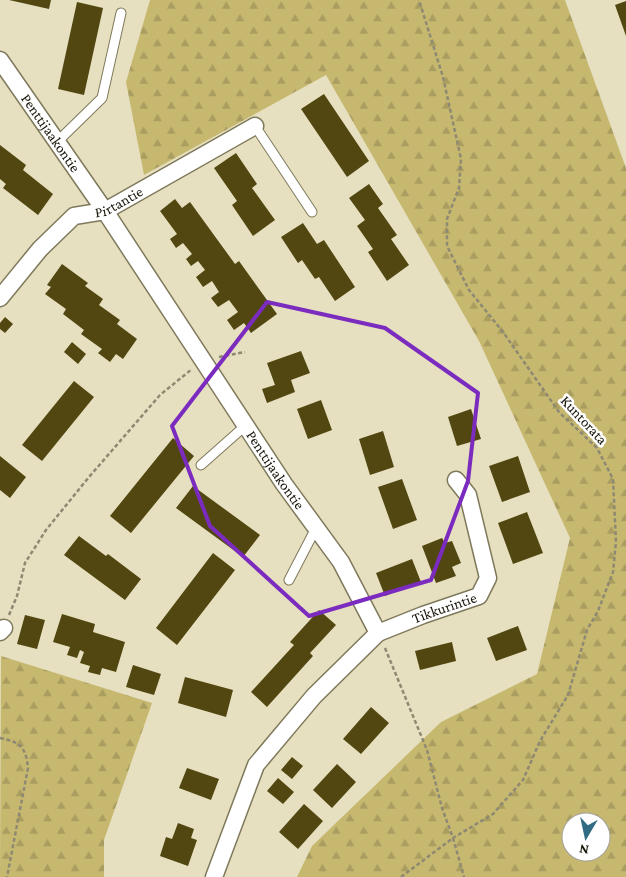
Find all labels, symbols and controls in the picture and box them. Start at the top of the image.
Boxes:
street label: Penttijaakontie [18,91,84,176]
street label: Pirtantie [94,183,146,221]
street label: Kuntorata [558,392,611,448]
street label: Penttijaakontie [243,428,308,513]
street label: Tikkurintie [410,589,479,627]
north arrow [561,812,611,862]
text: N [578,841,590,858]

